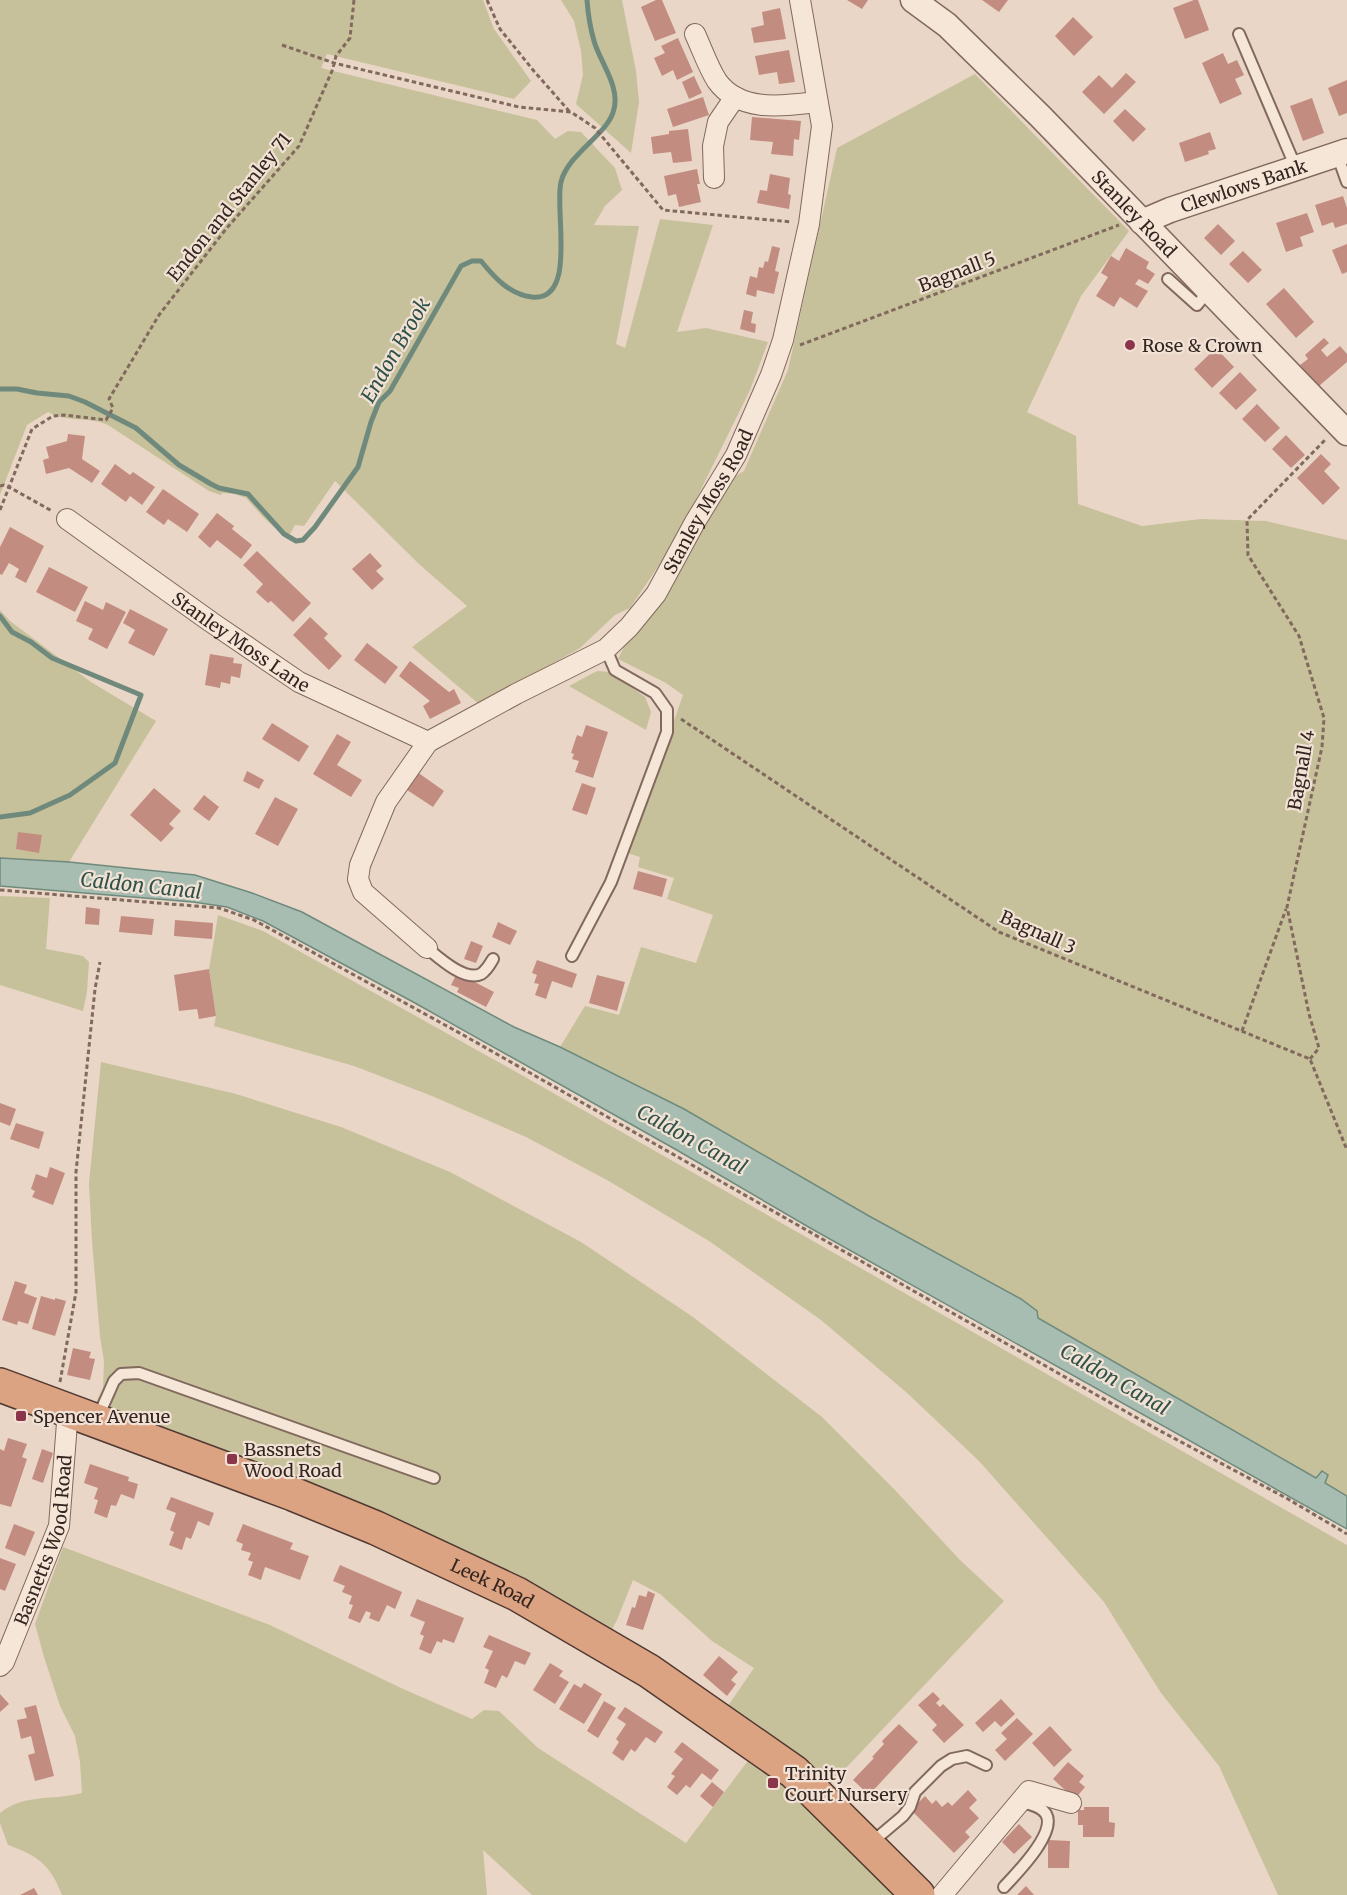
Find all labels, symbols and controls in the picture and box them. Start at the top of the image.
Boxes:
street label: Endon and Stanley 71 [162,128,296,286]
street label: Clewlows Bank [1177,154,1310,217]
street label: Stanley Road [1087,165,1182,262]
street label: Bagnall 5 [915,247,999,297]
water label: Endon Brook [355,293,435,407]
place label: Rose & Crown [1142,334,1263,357]
marker: Rose & Crown [1123,338,1137,352]
street label: Stanley Moss Road [658,425,757,578]
street label: Stanley Moss Lane [168,586,313,697]
street label: Bagnall 4 [1283,728,1319,812]
water label: Caldon Canal [79,866,203,904]
street label: Bagnall 3 [996,905,1080,959]
water label: Caldon Canal [632,1098,752,1180]
water label: Caldon Canal [1056,1338,1174,1420]
place label: Spencer Avenue [33,1405,170,1428]
marker: Spencer Avenue [14,1409,28,1423]
place label: Bassnets Wood Road [243,1438,342,1482]
marker: Bassnets Wood Road [225,1452,239,1466]
street label: Basnetts Wood Road [9,1454,76,1629]
street label: Leek Road [447,1553,538,1613]
place label: Trinity Court Nursery [785,1762,908,1806]
marker: Trinity Court Nursery [766,1776,780,1790]

